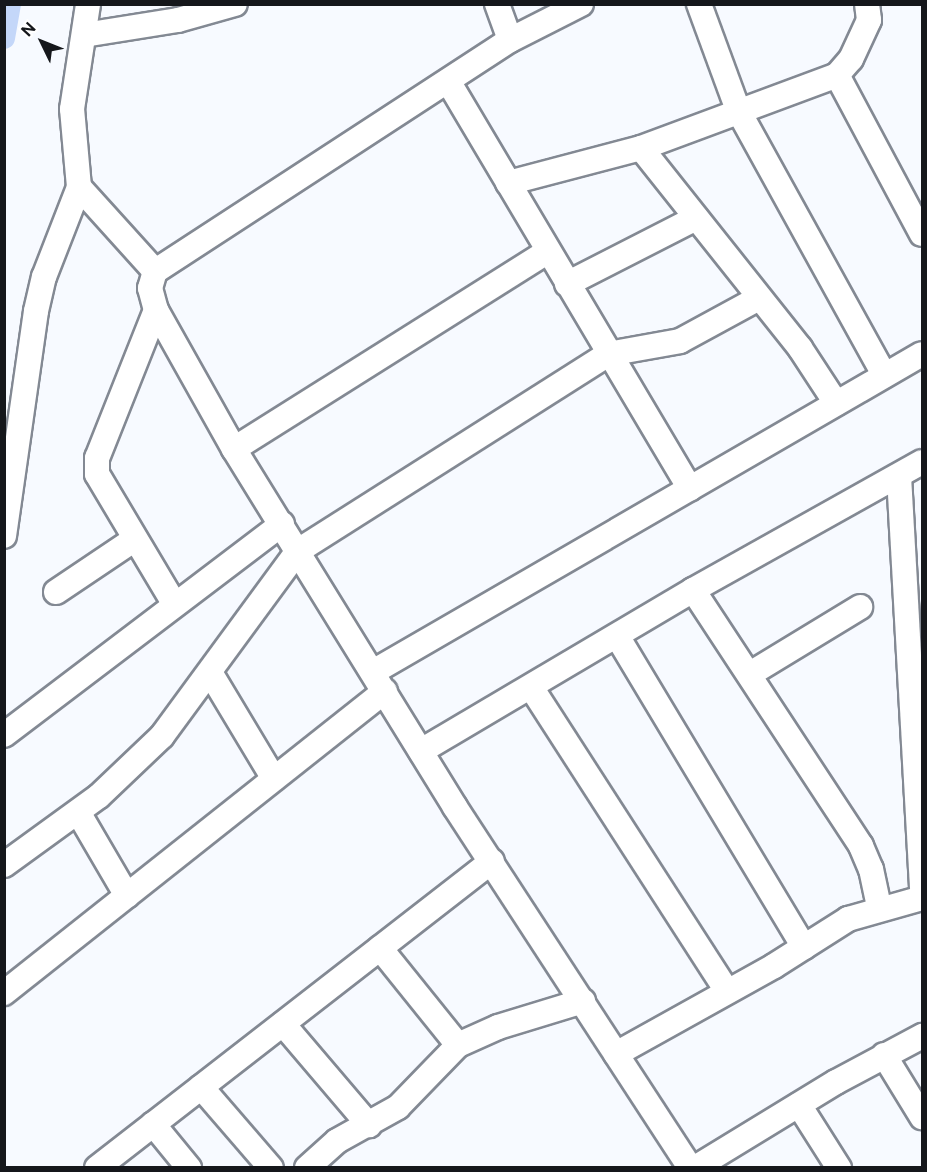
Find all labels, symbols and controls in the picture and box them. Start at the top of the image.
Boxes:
north arrow [12,12,72,72]
text: N [17,18,40,40]

